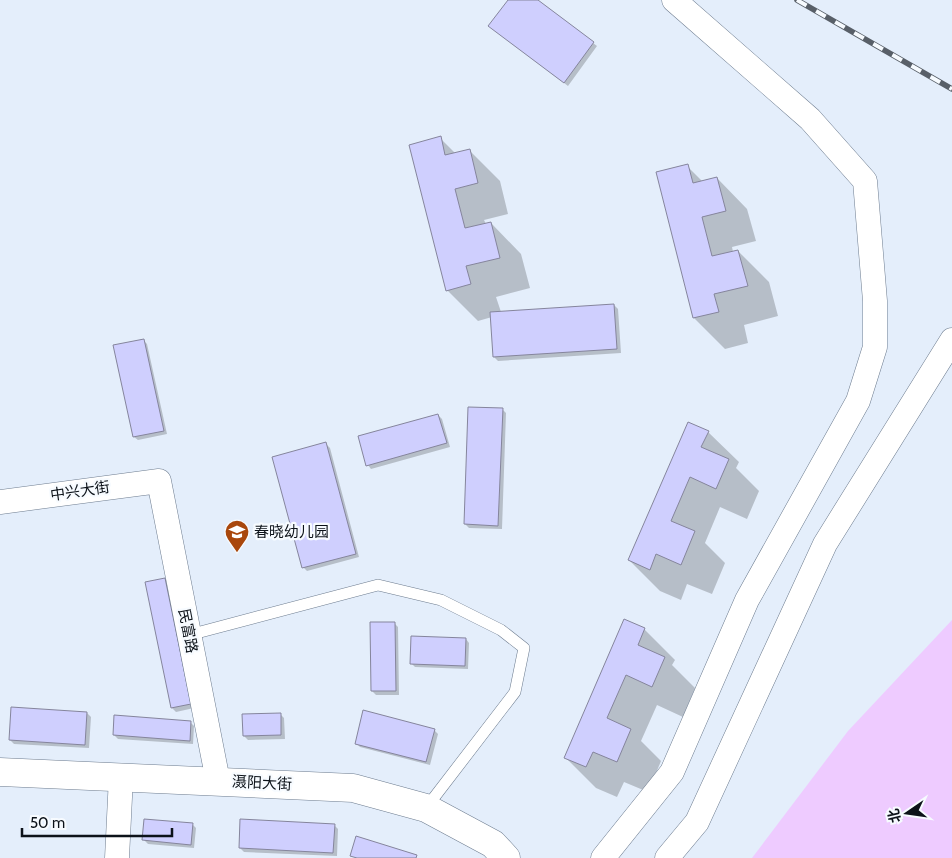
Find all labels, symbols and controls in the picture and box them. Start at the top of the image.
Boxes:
street label: 中兴大街 [49,478,111,504]
school or university icon: 春晓幼儿园 [224,519,250,553]
place label: 春晓幼儿园 [254,523,329,541]
street label: 民富路 [175,607,201,655]
street label: 滠阳大街 [232,772,292,794]
north arrow [882,788,932,838]
scale bar [22,806,172,838]
text: 北 [884,807,905,825]
text: 50 m [30,814,65,832]

